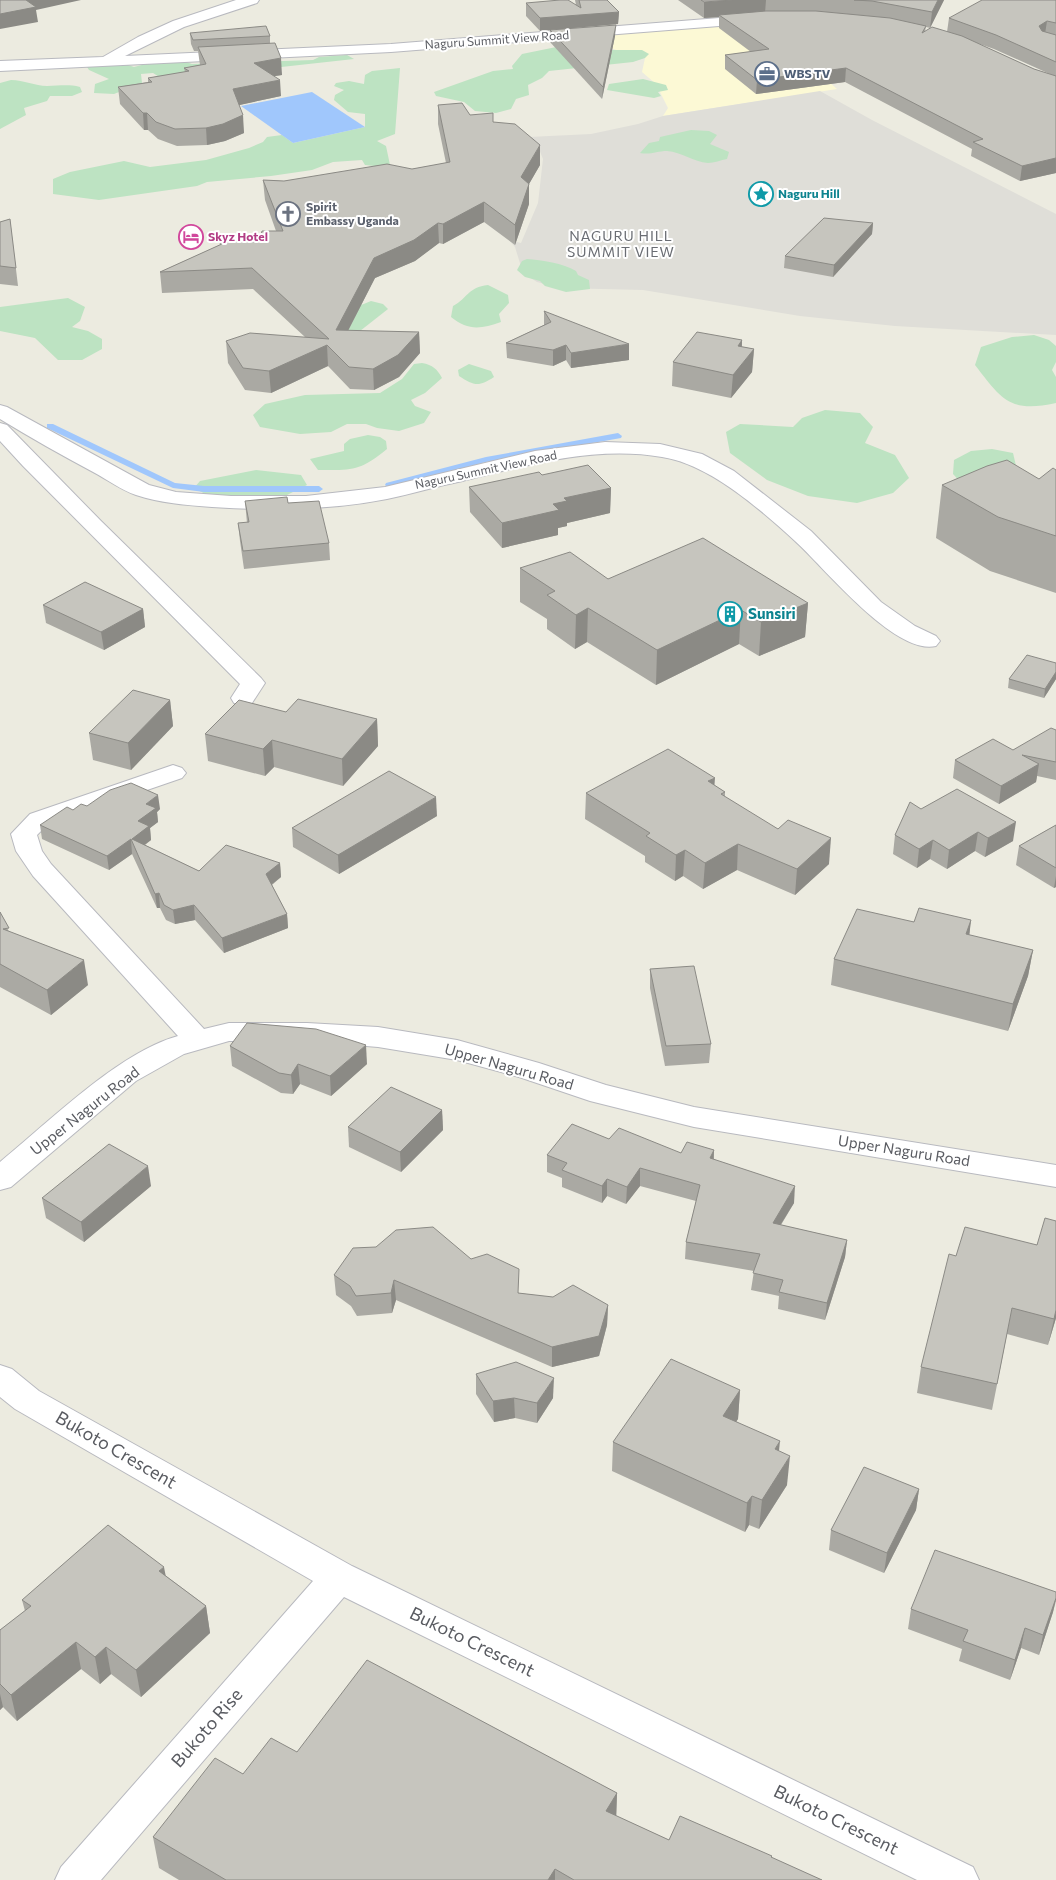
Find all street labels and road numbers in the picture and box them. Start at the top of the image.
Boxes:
street label: Naguru Summit View Road [424,27,570,51]
street label: Naguru Summit View Road [414,447,558,491]
street label: Upper Naguru Road [443,1039,576,1093]
street label: Upper Naguru Road [26,1062,142,1158]
street label: Upper Naguru Road [837,1131,971,1169]
street label: Bukoto Crescent [52,1406,181,1493]
street label: Bukoto Crescent [406,1601,538,1681]
street label: Bukoto Rise [166,1683,247,1771]
street label: Bukoto Crescent [770,1779,902,1859]

